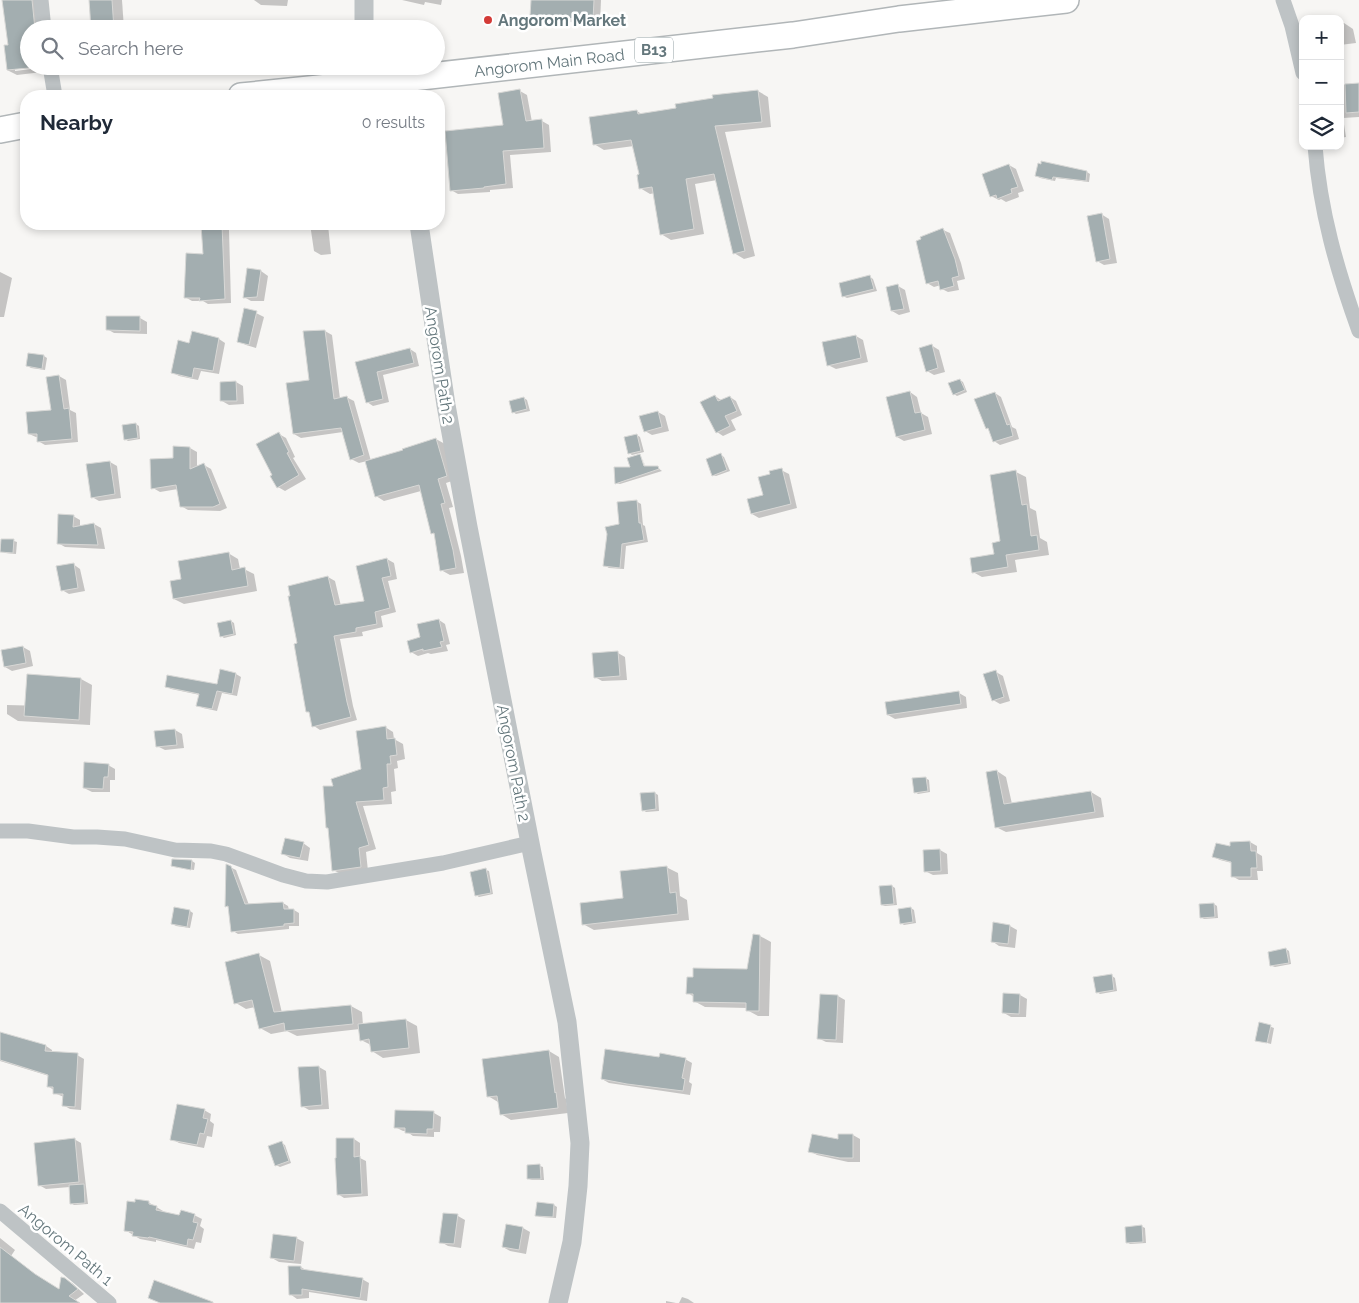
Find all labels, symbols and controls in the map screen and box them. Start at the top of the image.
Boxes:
place label: Angorom Market [498,11,626,30]
marker: Angorom Market [482,14,494,26]
map controls [1299,15,1344,150]
button: + [1299,15,1344,60]
search box [20,20,445,75]
icon: search [38,34,66,62]
text: Search here [78,37,184,59]
road number: B13 [635,38,673,62]
street label: Angorom Main Road [473,45,626,81]
button: − [1299,60,1344,105]
button: layers [1299,105,1344,150]
text: Nearby [40,110,113,135]
text: 0 results [362,113,425,132]
street label: Angorom Path 2 [421,305,458,425]
street label: Angorom Path 2 [493,703,534,823]
street label: Angorom Path 1 [15,1199,117,1289]

